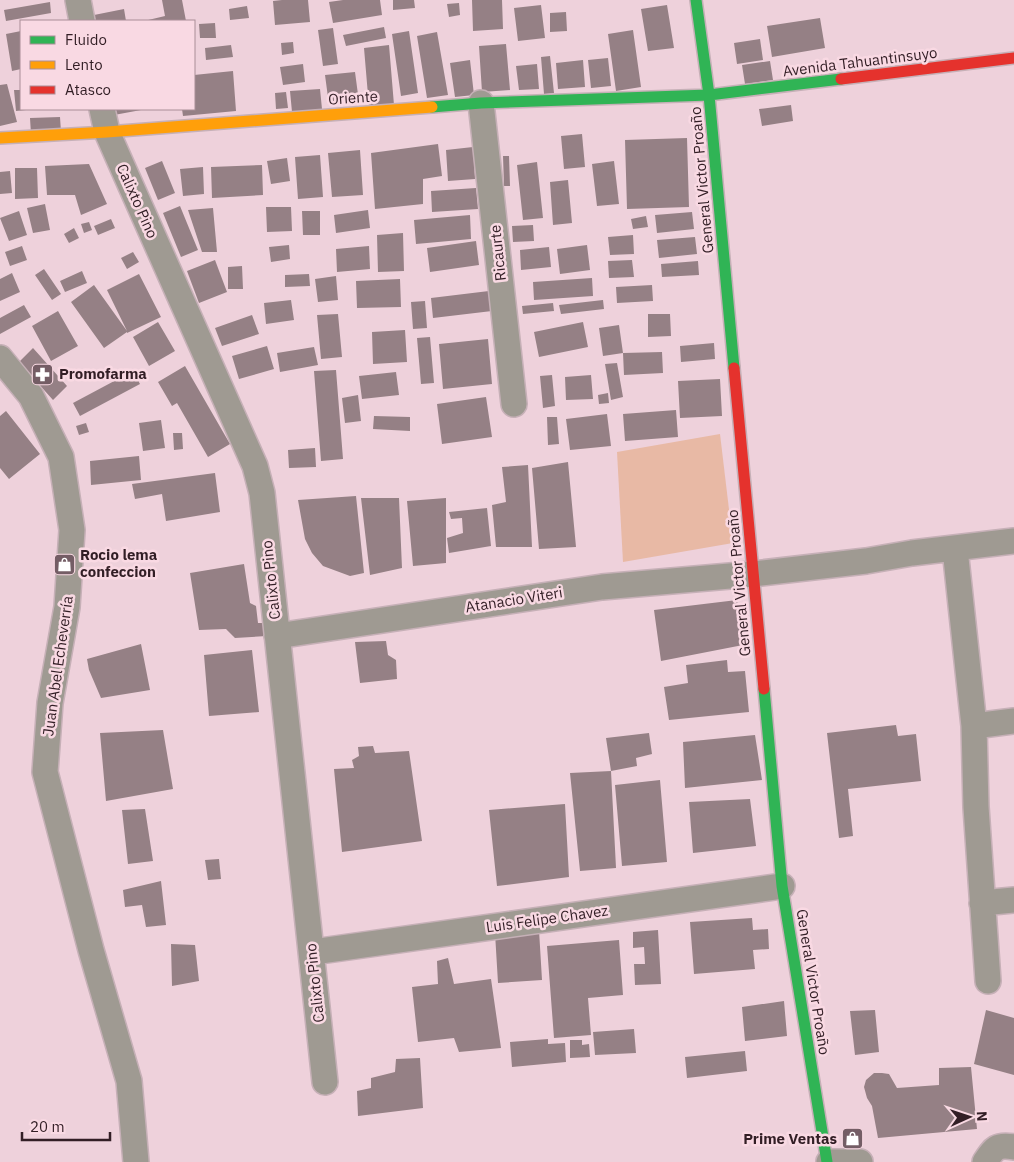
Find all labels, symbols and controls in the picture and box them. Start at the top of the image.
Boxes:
legend [20,20,195,110]
text: Fluido [65,30,107,49]
street label: Avenida Tahuantinsuyo [782,43,938,80]
text: Lento [65,55,103,74]
text: Atasco [65,80,111,99]
street label: Oriente [327,86,379,109]
street label: General Victor Proaño [686,106,717,254]
street label: Calixto Pino [113,161,162,241]
street label: Ricaurte [485,224,510,282]
pharmacy icon: Promofarma [31,362,55,386]
place label: Promofarma [59,364,147,383]
street label: General Victor Proaño [723,509,754,657]
street label: Calixto Pino [257,539,284,621]
place label: Rocio lema confeccion [80,545,158,581]
shop icon: Rocio lema confeccion [52,552,76,576]
street label: Atanacio Viteri [464,582,564,617]
street label: Juan Abel Echeverría [38,595,77,737]
street label: Luis Felipe Chavez [485,901,609,936]
street label: General Victor Proaño [793,908,834,1056]
street label: Calixto Pino [301,942,328,1024]
north arrow [944,1092,994,1142]
scale bar [22,1110,110,1142]
text: N [973,1111,991,1122]
text: 20 m [30,1117,65,1136]
shop icon: Prime Ventas [841,1127,865,1151]
place label: Prime Ventas [743,1129,837,1148]

